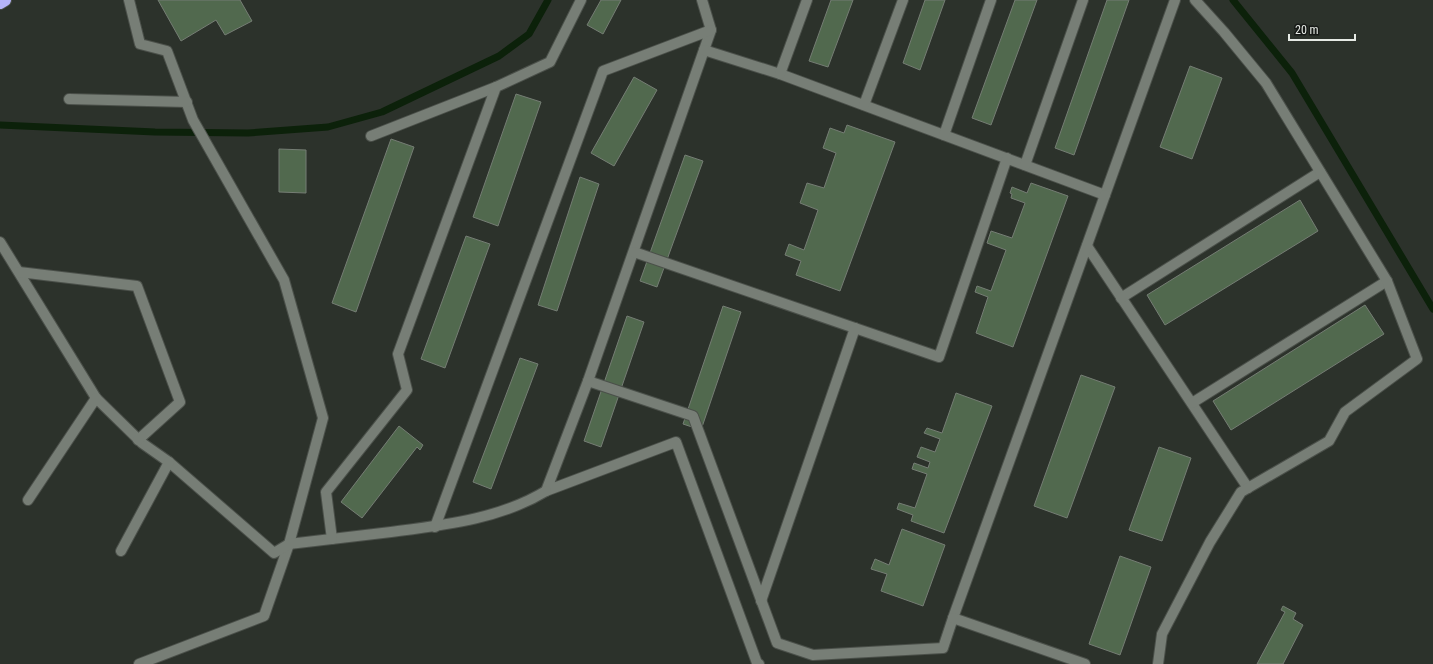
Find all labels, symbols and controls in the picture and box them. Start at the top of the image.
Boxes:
scale bar [1289,16,1355,42]
text: 20 m [1295,23,1319,37]

